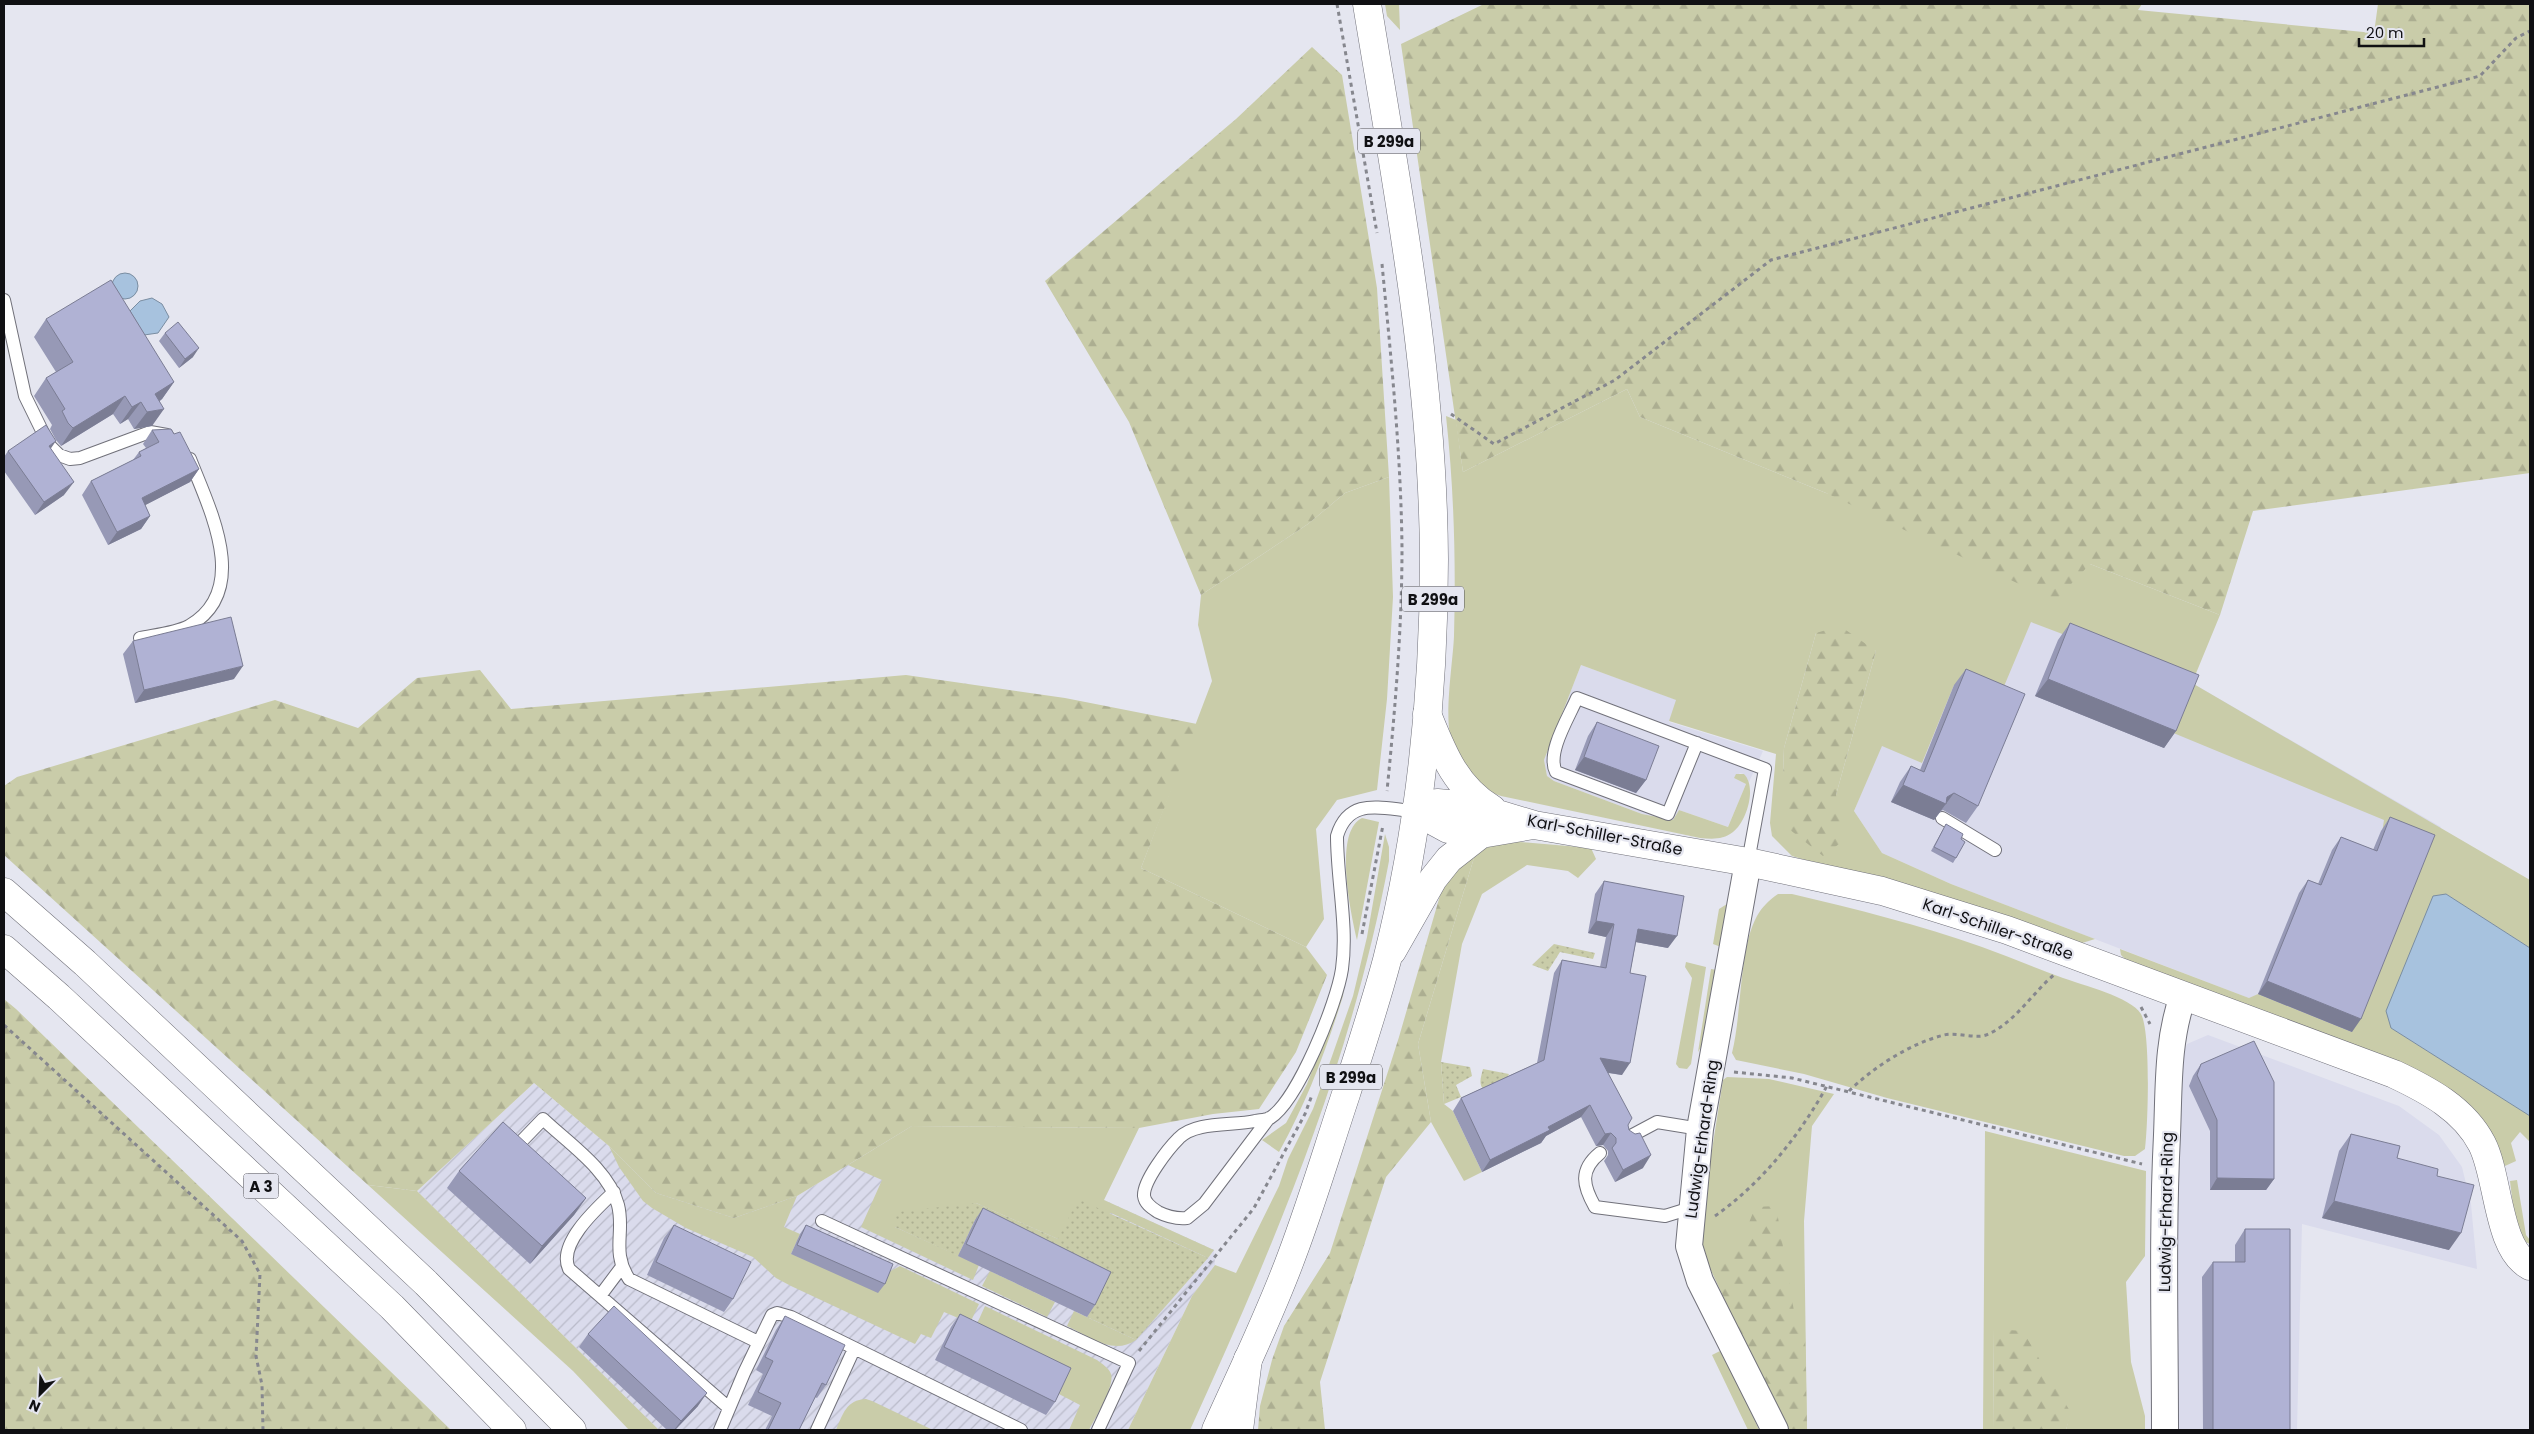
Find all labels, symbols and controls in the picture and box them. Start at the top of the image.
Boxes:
scale bar [2359,15,2424,47]
text: 20 m [2366,22,2404,43]
road number: B 299a [1358,128,1420,154]
road number: B 299a [1402,586,1464,612]
street label: Karl-Schiller-Straße [1525,809,1685,861]
street label: Karl-Schiller-Straße [1920,892,2076,966]
street label: Ludwig-Erhard-Ring [1679,1058,1725,1220]
road number: B 299a [1320,1064,1382,1090]
street label: Ludwig-Erhard-Ring [2153,1132,2179,1292]
road number: A 3 [244,1174,278,1198]
north arrow [15,1369,65,1419]
text: N [26,1395,44,1417]

